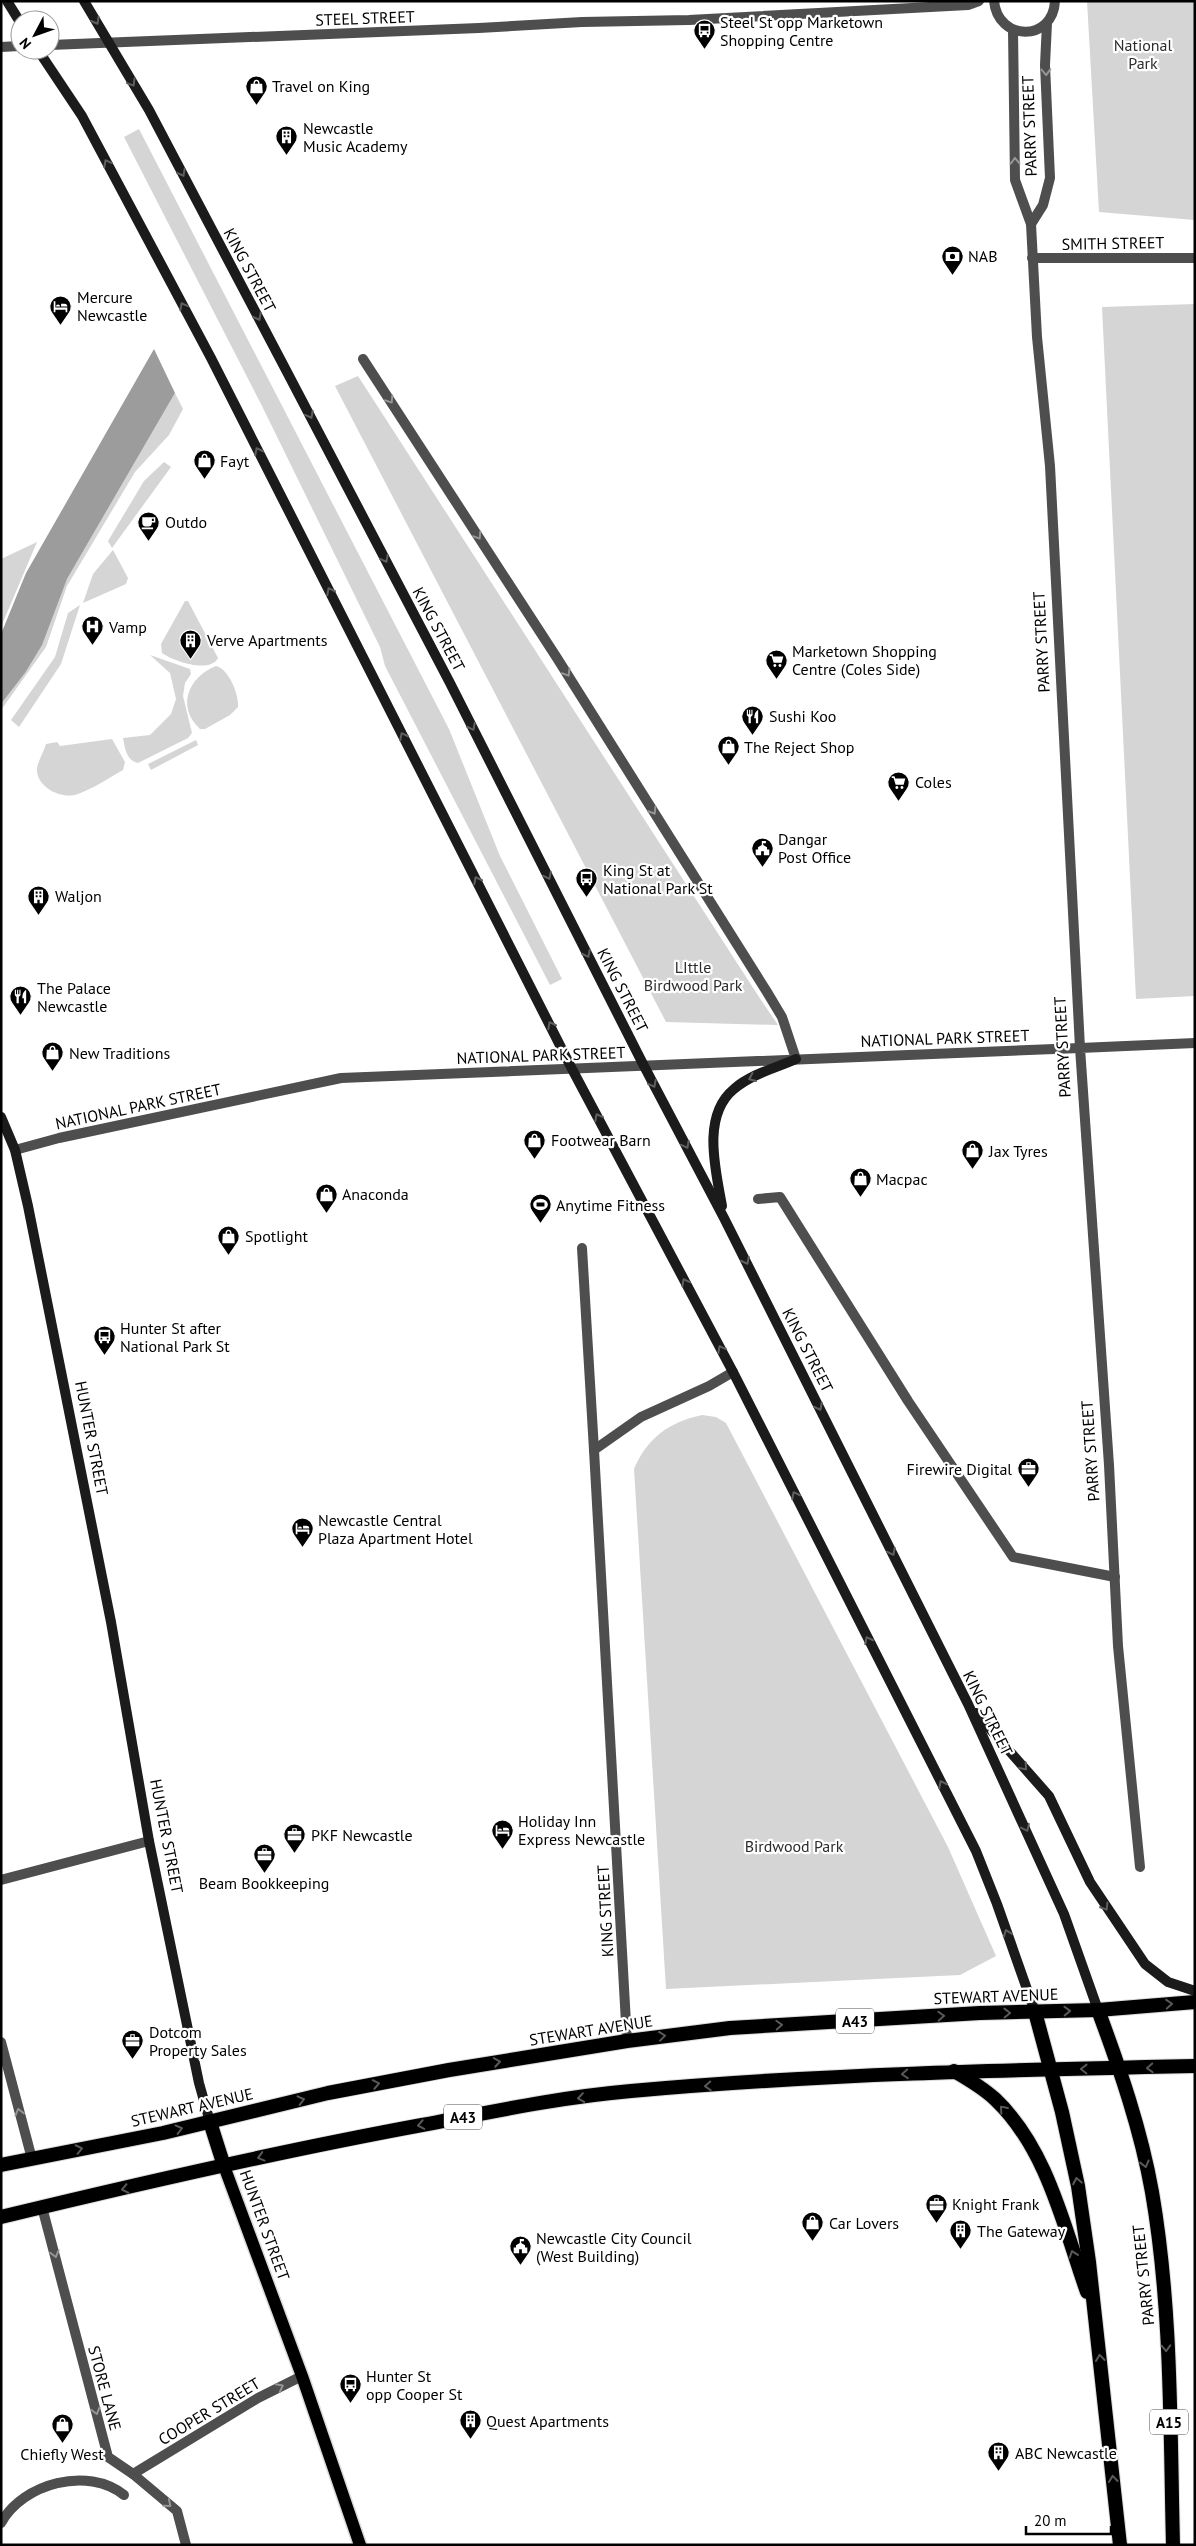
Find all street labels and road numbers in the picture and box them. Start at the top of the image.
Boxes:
street label: STEEL STREET [315,6,415,30]
street label: PARRY STREET [1017,75,1041,177]
street label: KING STREET [220,225,281,315]
street label: SMITH STREET [1062,232,1165,254]
street label: KING STREET [409,584,470,674]
street label: PARRY STREET [1028,591,1054,693]
street label: KING STREET [593,944,653,1036]
street label: PARRY STREET [1049,996,1075,1098]
street label: NATIONAL PARK STREET [860,1025,1030,1051]
street label: NATIONAL PARK STREET [456,1042,626,1068]
street label: NATIONAL PARK STREET [53,1079,223,1133]
street label: KING STREET [778,1304,838,1396]
street label: HUNTER STREET [71,1379,113,1497]
street label: PARRY STREET [1076,1400,1104,1502]
street label: KING STREET [959,1667,1017,1759]
street label: HUNTER STREET [146,1777,188,1895]
street label: KING STREET [593,1864,617,1958]
street label: STEWART AVENUE [933,1984,1059,2008]
road number: A43 [836,2008,874,2034]
street label: STEWART AVENUE [528,2010,654,2050]
street label: STEWART AVENUE [129,2083,255,2131]
road number: A43 [444,2104,482,2130]
street label: HUNTER STREET [236,2167,294,2283]
street label: PARRY STREET [1128,2224,1158,2326]
street label: STORE LANE [84,2343,126,2433]
street label: COOPER STREET [155,2373,263,2449]
road number: A15 [1150,2410,1188,2434]

